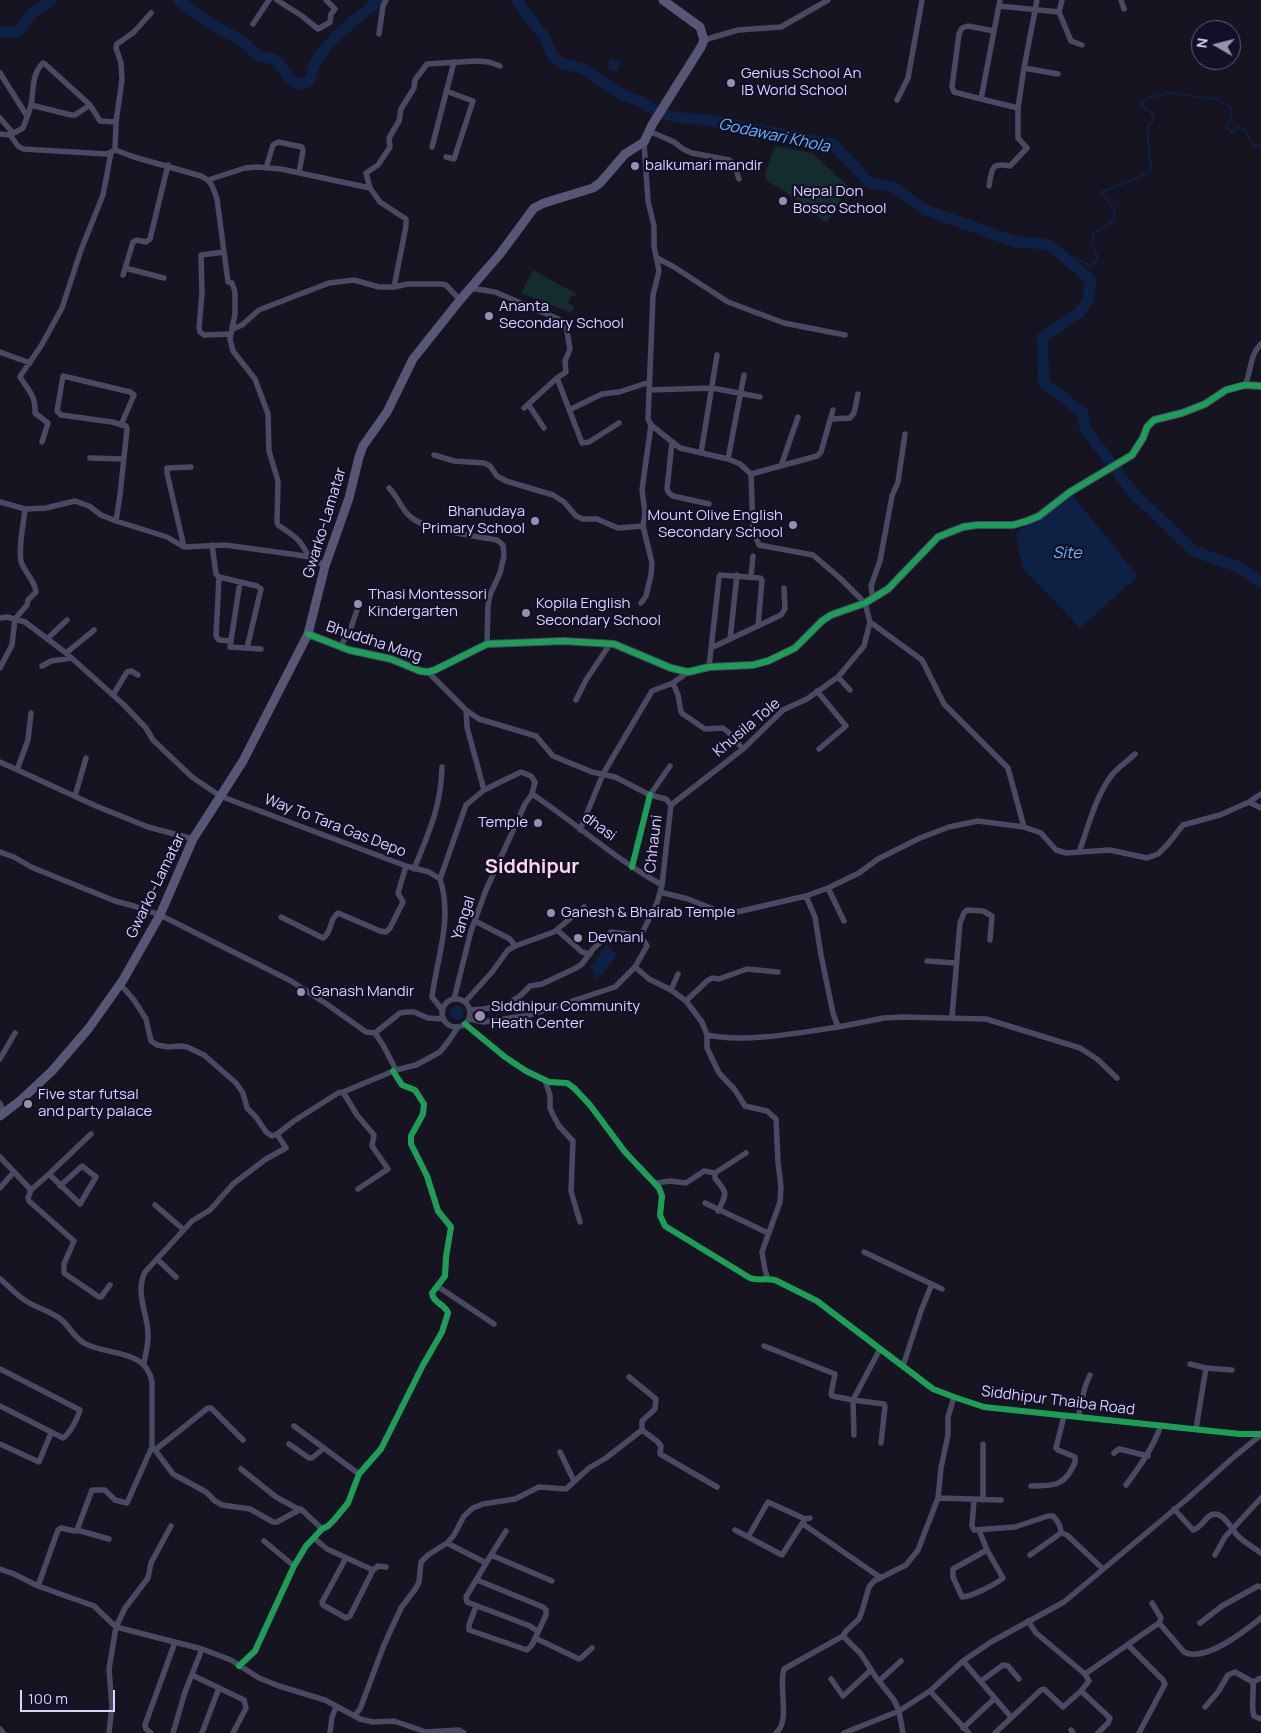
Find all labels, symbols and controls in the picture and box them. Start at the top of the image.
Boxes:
north arrow [1191,20,1241,70]
text: N [1192,37,1212,49]
place label: Genius School An IB World School [741,65,861,100]
marker: Genius School An IB World School [725,77,737,89]
water label: Godawari Khola [717,115,831,157]
place label: balkumari mandir [645,157,763,175]
marker: balkumari mandir [629,160,641,172]
place label: Nepal Don Bosco School [793,183,887,218]
marker: Nepal Don Bosco School [777,195,789,207]
place label: Ananta Secondary School [499,298,624,333]
marker: Ananta Secondary School [483,310,495,322]
street label: Gwarko-Lamatar [300,466,350,580]
place label: Bhanudaya Primary School [422,503,525,538]
place label: Mount Olive English Secondary School [648,507,783,542]
marker: Bhanudaya Primary School [529,515,541,527]
marker: Mount Olive English Secondary School [787,519,799,531]
water label: Site [1052,544,1082,564]
place label: Thasi Montessori Kindergarten [368,586,487,621]
place label: Kopila English Secondary School [536,595,661,630]
marker: Thasi Montessori Kindergarten [352,598,364,610]
marker: Kopila English Secondary School [520,607,532,619]
street label: Bhuddha Marg [324,618,424,666]
street label: Khusila Tole [710,695,784,761]
street label: Way To Tara Gas Depo [261,791,409,861]
street label: dhasi [579,809,619,845]
place label: Temple [478,814,528,832]
street label: Chhauni [642,814,666,874]
marker: Temple [532,817,544,829]
street label: Gwarko-Lamatar [123,831,189,941]
district label: Siddhipur [485,855,579,879]
street label: Yangal [448,894,480,942]
place label: Ganesh & Bhairab Temple [561,904,736,922]
marker: Ganesh & Bhairab Temple [545,907,557,919]
place label: Devnani [588,929,644,947]
marker: Devnani [572,932,584,944]
place label: Ganash Mandir [311,983,415,1001]
marker: Ganash Mandir [295,986,307,998]
place label: Siddhipur Community Heath Center [491,998,640,1033]
marker: Siddhipur Community Heath Center [473,1009,487,1023]
place label: Five star futsal and party palace [38,1086,152,1121]
marker: Five star futsal and party palace [22,1098,34,1110]
street label: Siddhipur Thaiba Road [980,1383,1136,1419]
scale bar [22,1680,118,1712]
text: 100 m [28,1688,68,1709]

